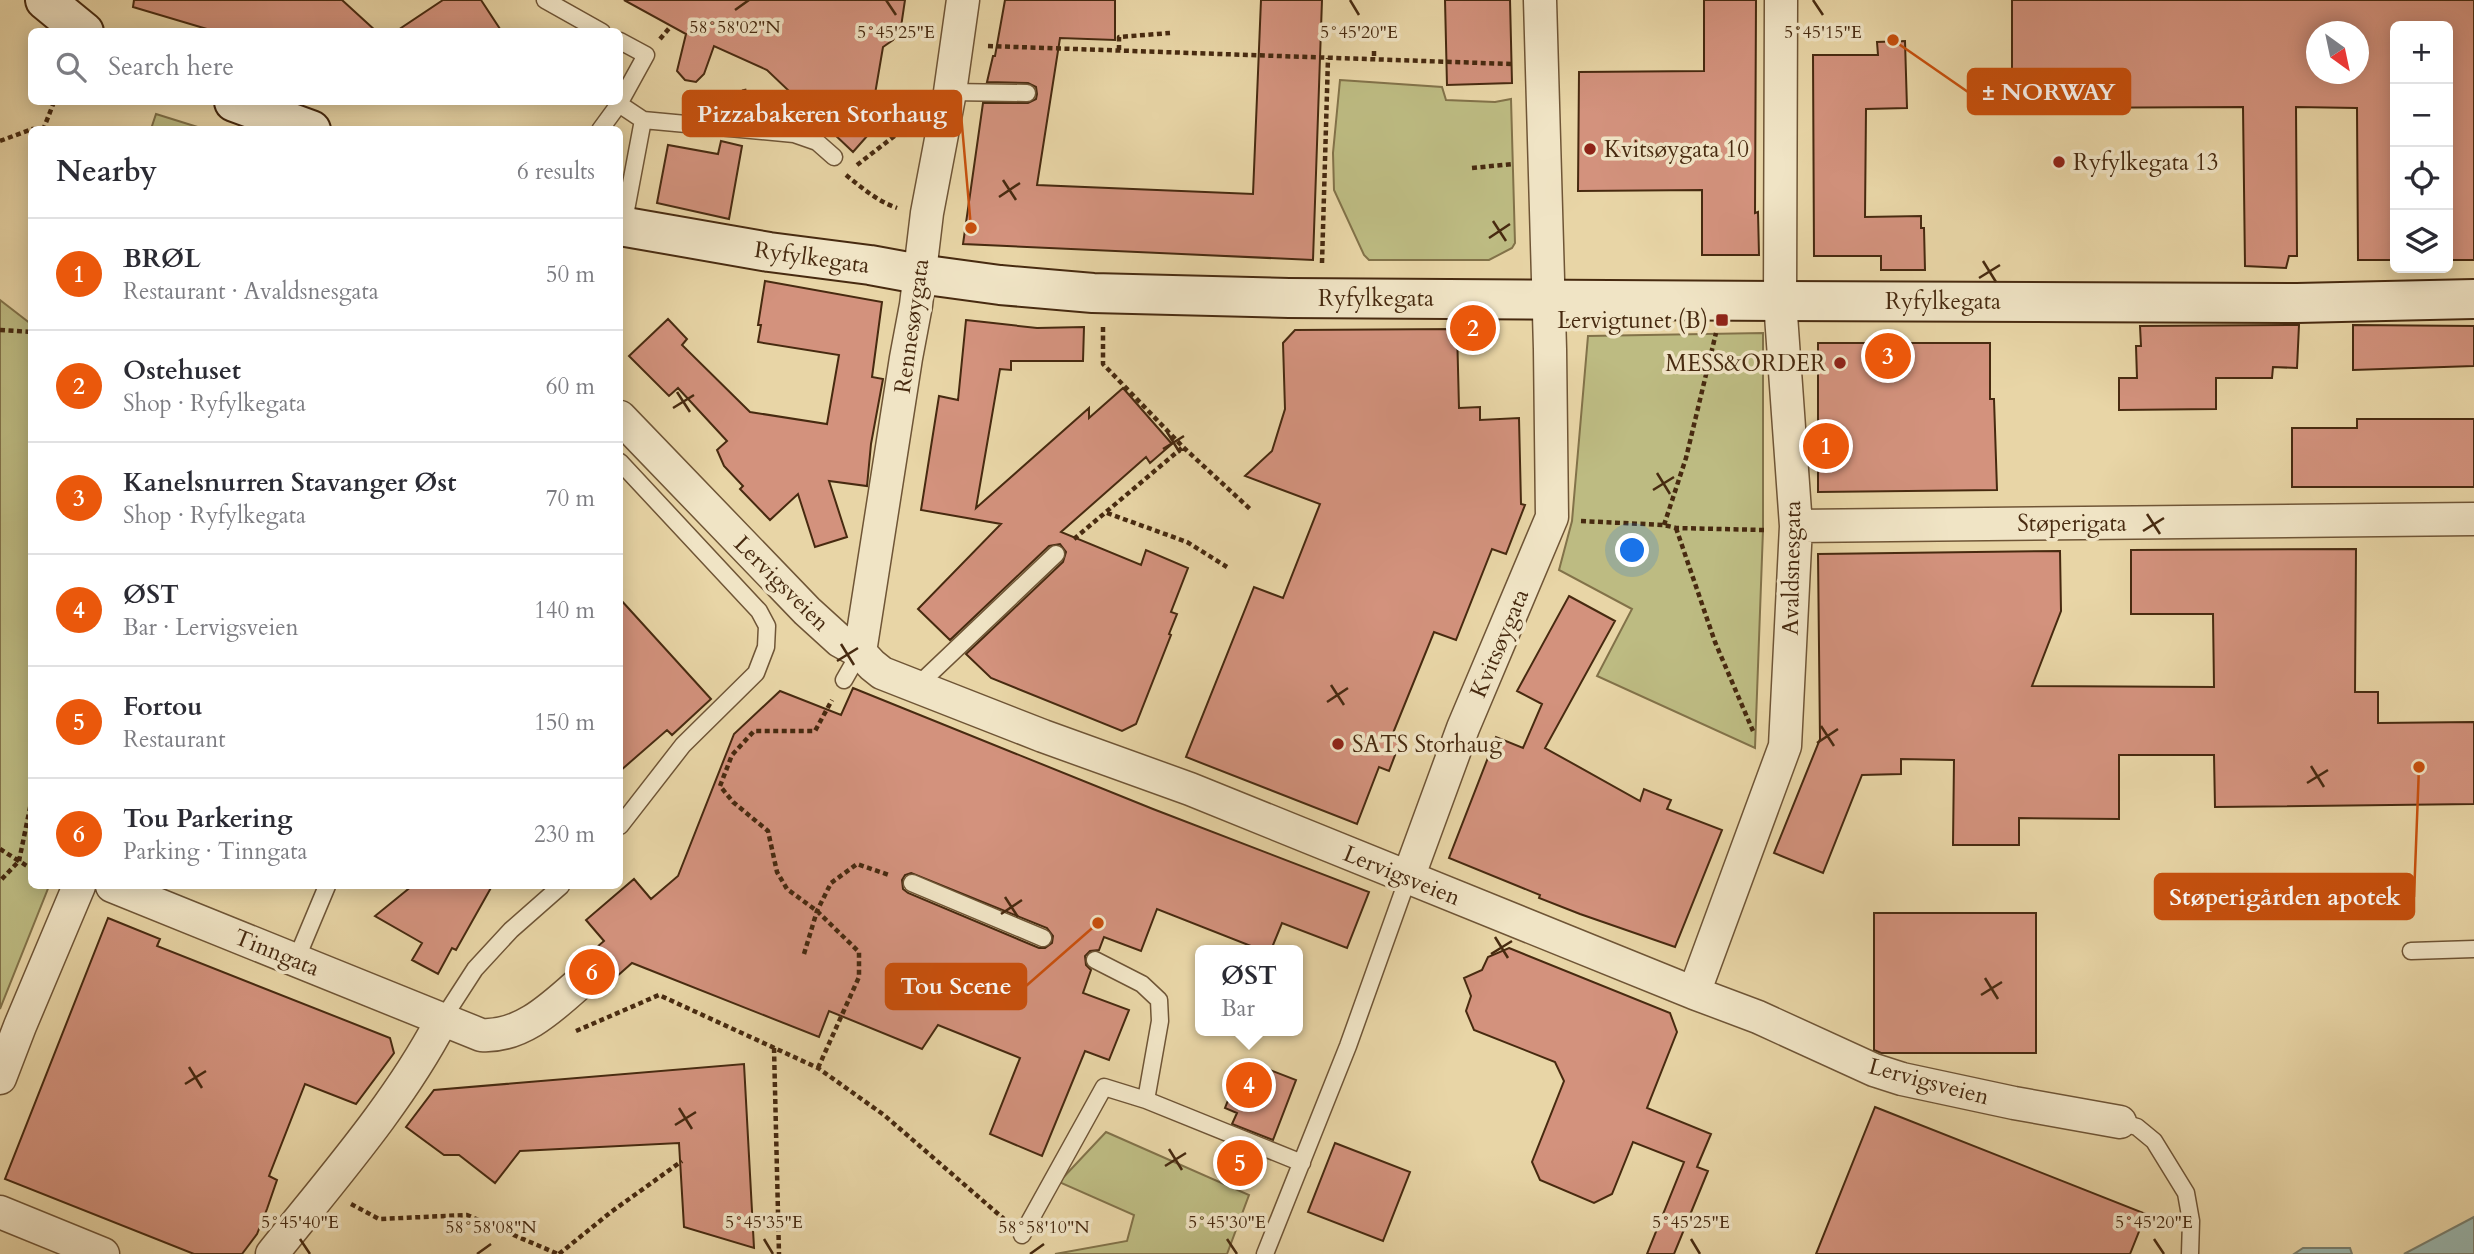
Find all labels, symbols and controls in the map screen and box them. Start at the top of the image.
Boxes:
text: 58°58'02"N [689,15,781,40]
text: 5°45'25"E [857,20,935,45]
text: 5°45'20"E [1320,20,1398,45]
text: 5°45'15"E [1784,20,1862,45]
north arrow [2306,21,2369,84]
map controls [2390,21,2453,273]
button: + [2390,21,2453,84]
search box [28,28,623,105]
icon: search [52,48,90,86]
text: Search here [108,49,234,84]
callout: ± NORWAY [1968,69,2130,114]
text: ± NORWAY [1982,76,2117,109]
button: − [2390,84,2453,147]
callout: Pizzabakeren Storhaug [683,91,961,136]
text: Pizzabakeren Storhaug [697,98,948,131]
place label: Kvitsøygata 10 [1604,134,1749,165]
marker: Kvitsøygata 10 [1582,141,1598,157]
place label: Ryfylkegata 13 [2073,147,2219,178]
button: locate [2390,147,2453,210]
text: Nearby [56,151,157,192]
marker: Ryfylkegata 13 [2051,154,2067,170]
text: 6 results [517,156,595,187]
button: layers [2390,210,2453,273]
street label: Ryfylkegata [752,234,872,281]
text: BRØL [123,241,201,276]
street label: Rennesøygata [887,257,936,395]
text: 1 [73,259,85,290]
text: 50 m [546,259,595,290]
text: Restaurant · Avaldsnesgata [123,276,379,307]
street label: Ryfylkegata [1318,283,1434,314]
street label: Ryfylkegata [1885,286,2001,317]
pin: 2 [1450,302,1496,354]
place label: Lervigtunet (B) [1557,305,1708,336]
marker: Lervigtunet (B) [1714,312,1730,328]
pin: 3 [1865,330,1911,382]
place label: MESS&ORDER [1665,348,1826,379]
text: Ostehuset [123,353,241,388]
marker: MESS&ORDER [1832,355,1848,371]
text: 2 [73,371,85,402]
text: 60 m [546,371,595,402]
text: Shop · Ryfylkegata [123,388,306,419]
pin: 1 [1803,420,1849,472]
text: Kanelsnurren Stavanger Øst [123,465,456,500]
text: 3 [73,483,85,514]
text: 70 m [546,483,595,514]
text: Shop · Ryfylkegata [123,500,306,531]
street label: Avaldsnesgata [1775,500,1808,636]
street label: Støperigata [2017,508,2127,539]
street label: Lervigsveien [727,529,836,638]
your location [1615,533,1649,567]
text: ØST [123,577,179,612]
street label: Kvitsøygata [1463,584,1536,702]
text: 4 [73,595,85,626]
text: 140 m [534,595,595,626]
text: Bar · Lervigsveien [123,612,299,643]
text: Fortou [123,689,203,724]
text: 5 [73,707,85,738]
text: 150 m [534,707,595,738]
text: Restaurant [123,724,226,755]
place label: SATS Storhaug [1352,729,1502,760]
marker: SATS Storhaug [1330,736,1346,752]
text: Tou Parkering [123,801,292,836]
text: 6 [73,819,85,850]
text: 230 m [534,819,595,850]
text: Parking · Tinngata [123,836,307,867]
street label: Lervigsveien [1339,838,1465,913]
callout: Støperigården apotek [2155,874,2414,919]
text: Støperigården apotek [2169,881,2401,914]
street label: Tinngata [230,921,324,984]
popup [1195,945,1303,1036]
pin: 6 [569,946,615,998]
text: ØST [1221,958,1277,993]
callout: Tou Scene [886,964,1026,1009]
text: Tou Scene [900,970,1012,1003]
text: Bar [1221,993,1255,1024]
street label: Lervigsveien [1865,1051,1993,1112]
pin: 4 [1226,1059,1272,1111]
pin: 5 [1217,1137,1263,1189]
text: 5°45'40"E [261,1210,339,1235]
text: 5°45'35"E [725,1210,803,1235]
text: 5°45'30"E [1188,1210,1266,1235]
text: 5°45'25"E [1652,1210,1730,1235]
text: 5°45'20"E [2115,1210,2193,1235]
text: 58°58'08"N [445,1215,537,1240]
text: 58°58'10"N [998,1215,1090,1240]

